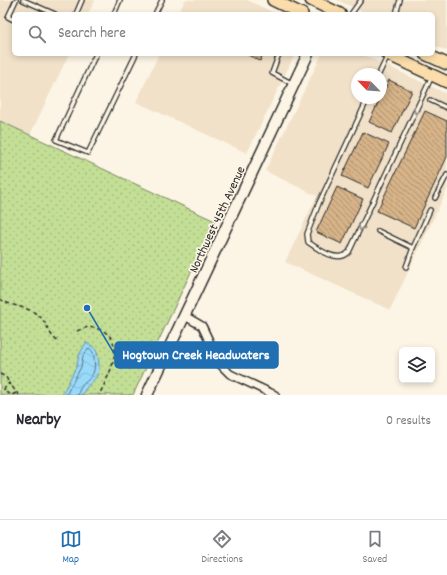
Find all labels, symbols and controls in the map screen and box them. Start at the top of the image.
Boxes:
search box [12,12,435,56]
icon: search [26,23,48,45]
text: Search here [58,23,126,45]
north arrow [351,68,387,104]
one-way arrow [413,106,421,114]
street label: Northwest 45th Avenue [185,163,251,277]
one-way arrow [358,224,366,231]
callout: Hogtown Creek Headwaters [115,342,278,368]
text: Hogtown Creek Headwaters [122,346,270,366]
map controls [399,347,435,383]
button: layers [399,347,435,383]
text: Nearby [16,409,60,433]
text: 0 results [386,412,431,431]
tab: Map [60,528,82,568]
tab: Directions [201,528,243,568]
tab: Saved [363,528,387,568]

